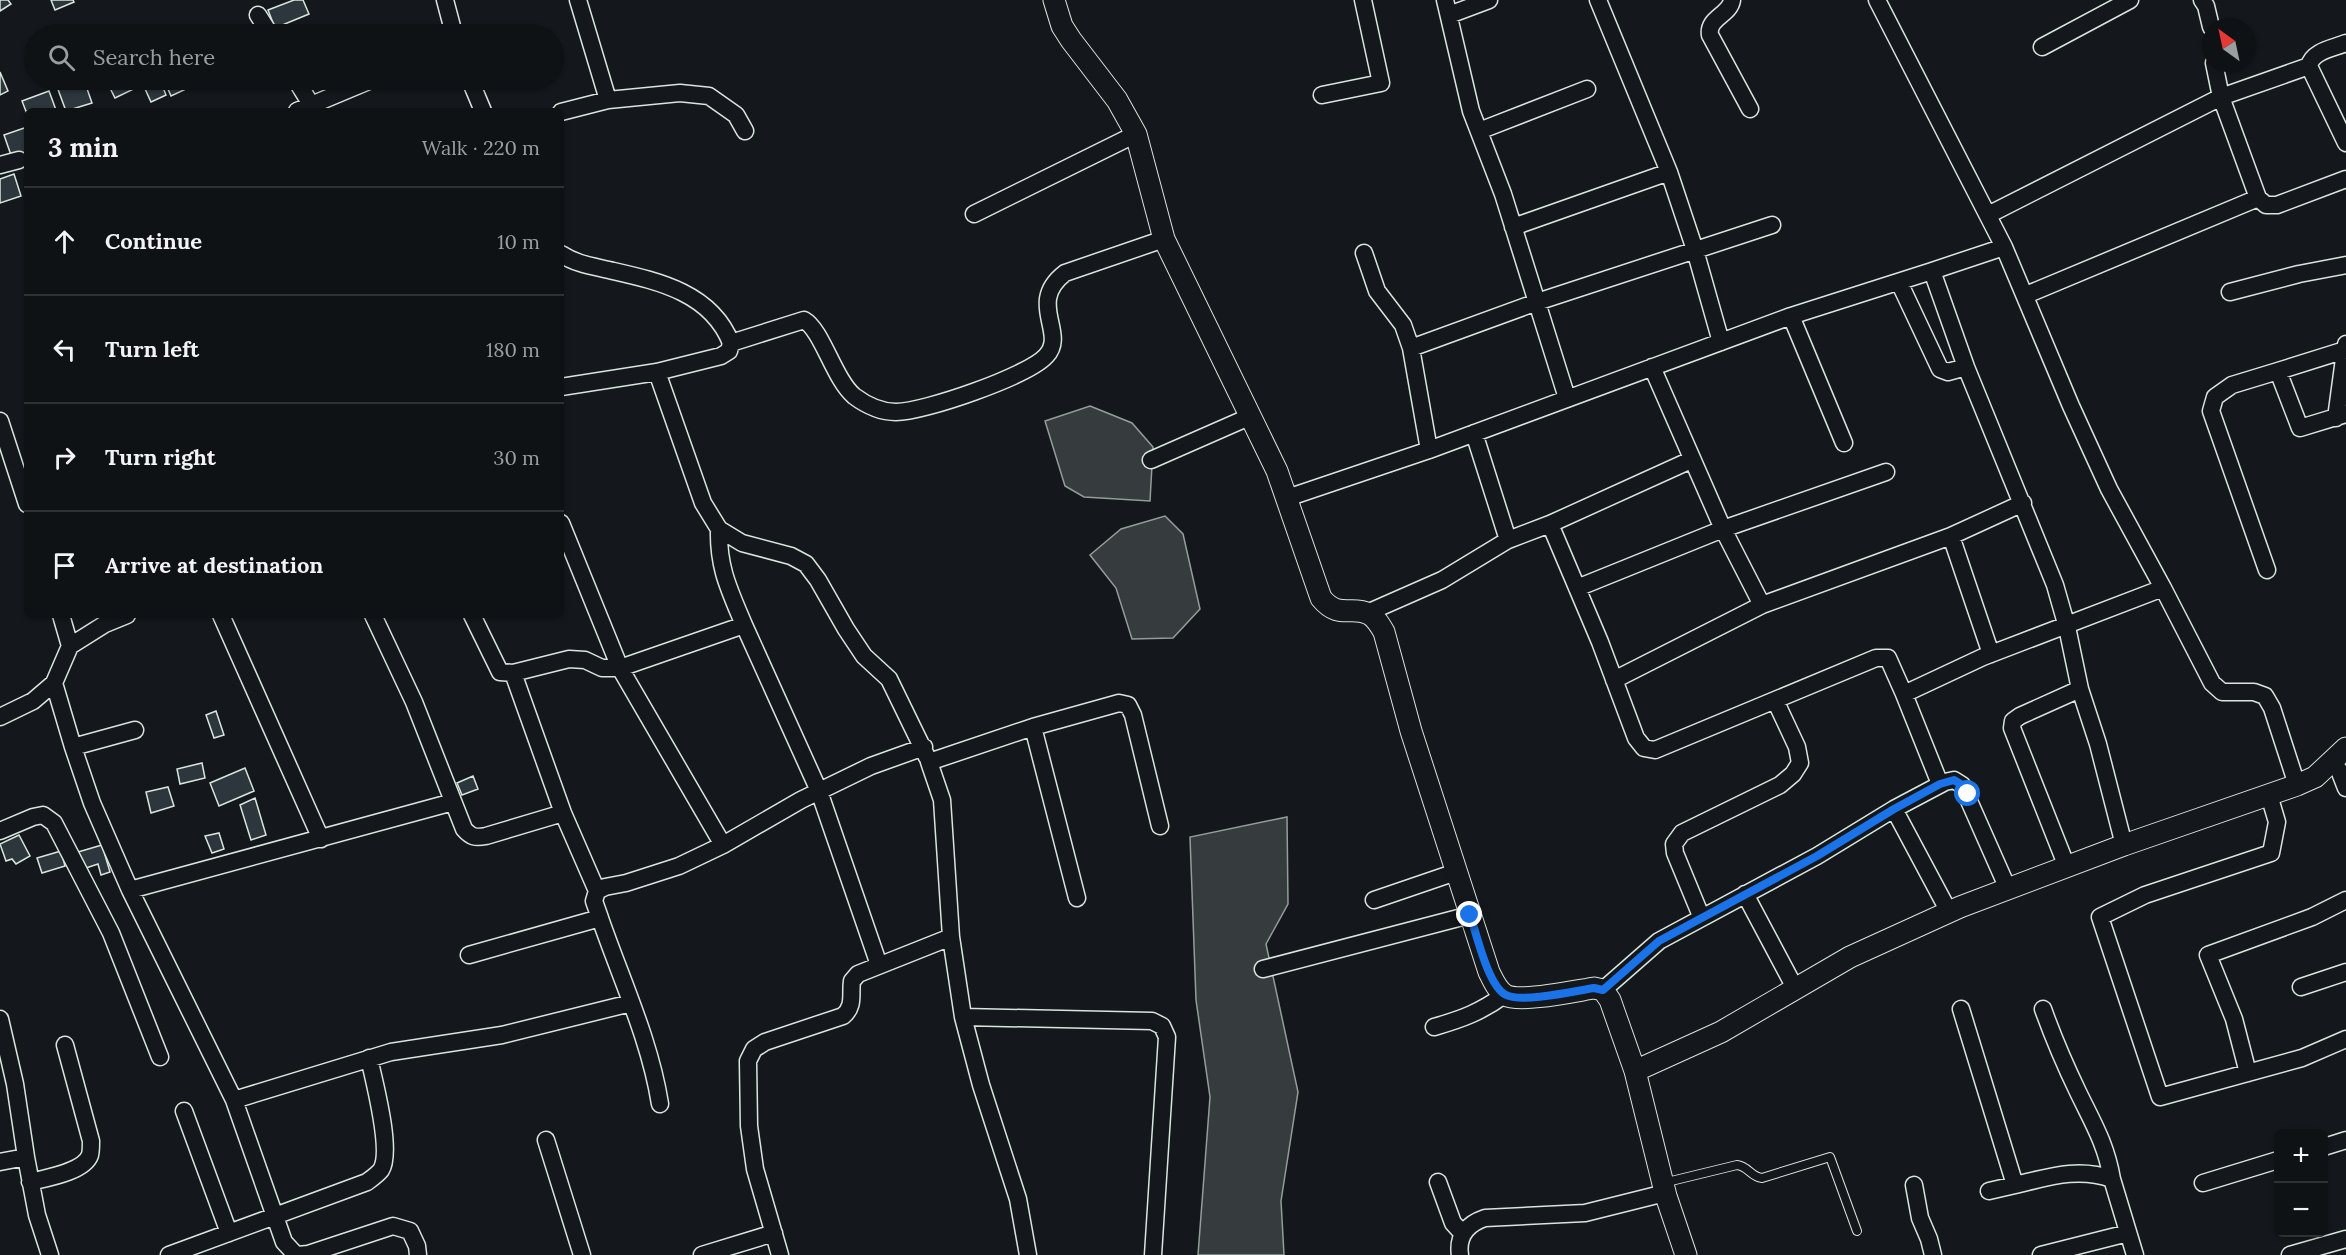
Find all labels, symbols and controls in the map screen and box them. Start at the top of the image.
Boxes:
north arrow [2202,18,2256,72]
search box [24,24,564,90]
icon: search [45,41,78,74]
text: Search here [93,43,215,71]
text: 3 min [48,131,118,164]
text: Walk · 220 m [422,135,540,160]
icon: ahead [48,225,81,258]
text: Continue [105,227,202,255]
text: 10 m [497,229,540,254]
icon: left [48,333,81,366]
text: Turn left [105,335,199,363]
text: 180 m [486,337,540,362]
icon: right [48,441,81,474]
text: Turn right [105,443,216,471]
text: 30 m [493,445,540,470]
icon: arrive [48,549,81,582]
text: Arrive at destination [105,551,323,579]
route start [1954,780,1980,806]
route end [1456,901,1482,927]
map controls [2274,1129,2328,1237]
button: + [2274,1129,2328,1183]
button: − [2274,1183,2328,1237]

